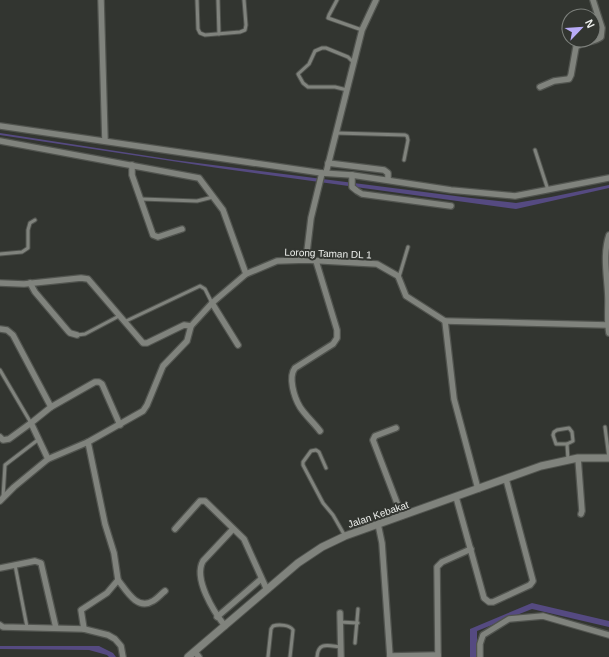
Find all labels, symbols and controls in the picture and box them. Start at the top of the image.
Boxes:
north arrow [561,8,601,48]
text: N [583,18,597,30]
street label: Lorong Taman DL 1 [284,246,372,261]
street label: Jalan Kebakat [346,499,410,530]

